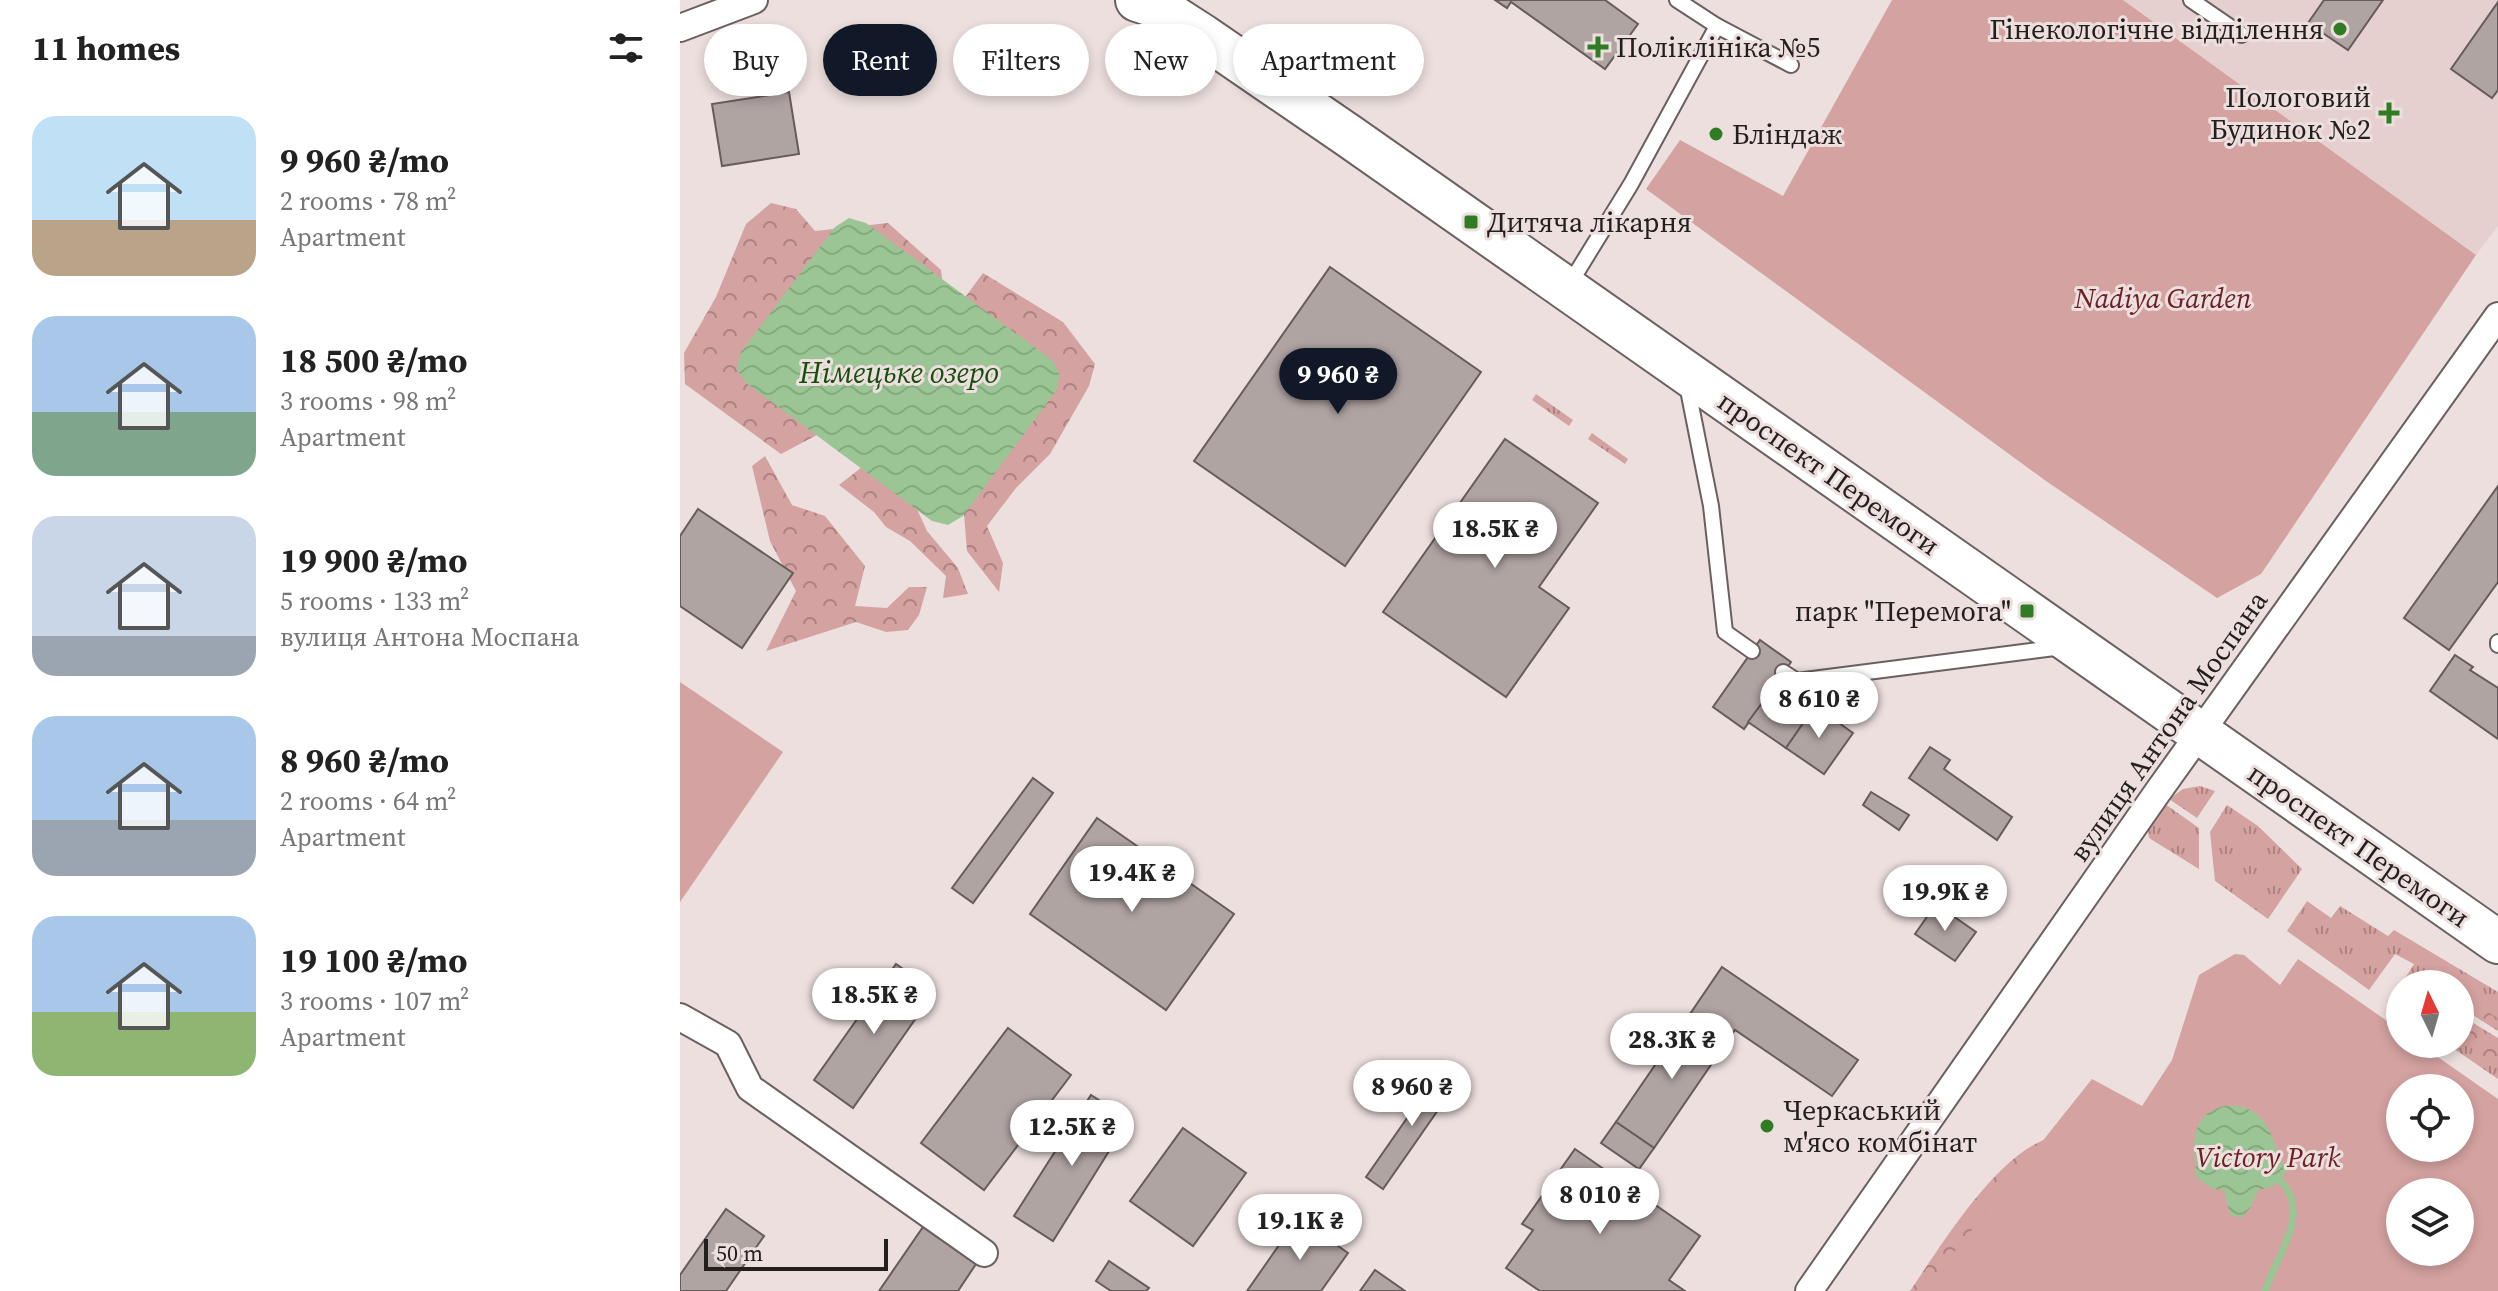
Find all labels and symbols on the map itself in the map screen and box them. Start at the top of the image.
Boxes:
place label: Гінекологічне відділення [1990,10,2324,48]
marker: Гінекологічне відділення [2331,20,2349,38]
place label: Поліклініка №5 [1616,28,1821,66]
marker: Поліклініка №5 [1587,36,1609,58]
place label: Пологовий Будинок №2 [2210,78,2371,148]
marker: Пологовий Будинок №2 [2378,102,2400,124]
place label: Бліндаж [1732,115,1842,153]
marker: Бліндаж [1707,125,1725,143]
place label: Дитяча лікарня [1487,203,1692,241]
marker: Дитяча лікарня [1462,213,1480,231]
park label: Nadiya Garden [2074,279,2252,317]
pin: 9 960 ₴ [1264,348,1412,416]
water label: Німецьке озеро [798,352,999,393]
street label: проспект Перемоги [1710,382,1948,564]
pin: 18.5K ₴ [1421,502,1569,570]
street label: вулиця Антона Моспана [2060,582,2276,869]
place label: парк "Перемога" [1795,592,2011,630]
marker: парк "Перемога" [2018,602,2036,620]
pin: 8 610 ₴ [1745,672,1893,740]
street label: проспект Перемоги [2240,754,2478,936]
pin: 19.4K ₴ [1058,846,1206,914]
pin: 19.9K ₴ [1871,865,2019,933]
pin: 18.5K ₴ [800,968,948,1036]
north arrow [2386,970,2474,1058]
pin: 28.3K ₴ [1598,1013,1746,1081]
pin: 8 960 ₴ [1338,1060,1486,1128]
place label: Черкаський м'ясо комбінат [1783,1091,1978,1161]
pin: 12.5K ₴ [998,1100,1146,1168]
marker: Черкаський м'ясо комбінат [1758,1117,1776,1135]
park label: Victory Park [2196,1138,2341,1176]
pin: 8 010 ₴ [1526,1168,1674,1236]
pin: 19.1K ₴ [1226,1194,1374,1262]
scale bar [704,1235,888,1271]

